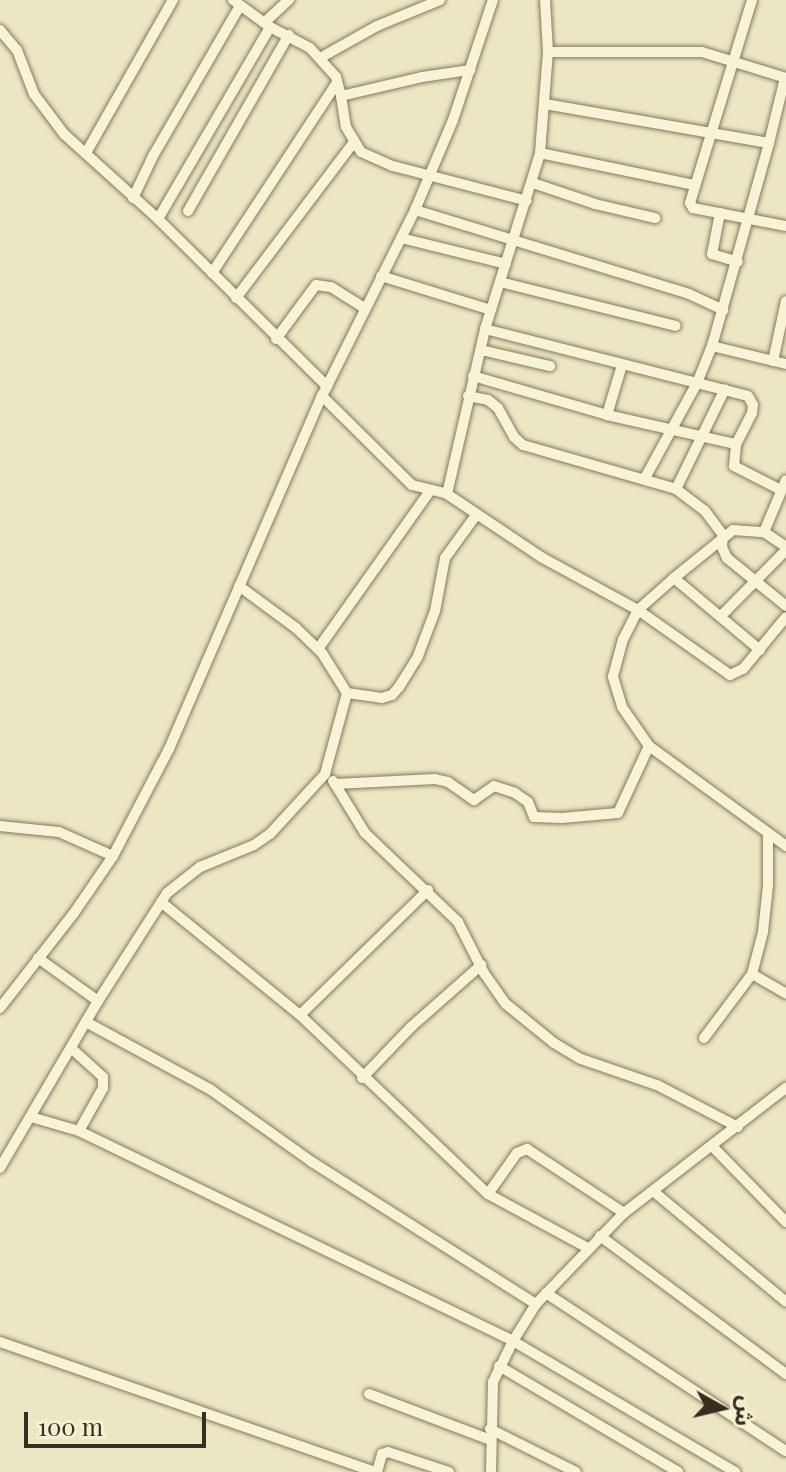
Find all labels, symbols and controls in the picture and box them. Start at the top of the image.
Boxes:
north arrow [682,1368,762,1448]
text: ش [729,1394,763,1428]
scale bar [28,1396,210,1446]
text: 100 m [38,1410,103,1442]

